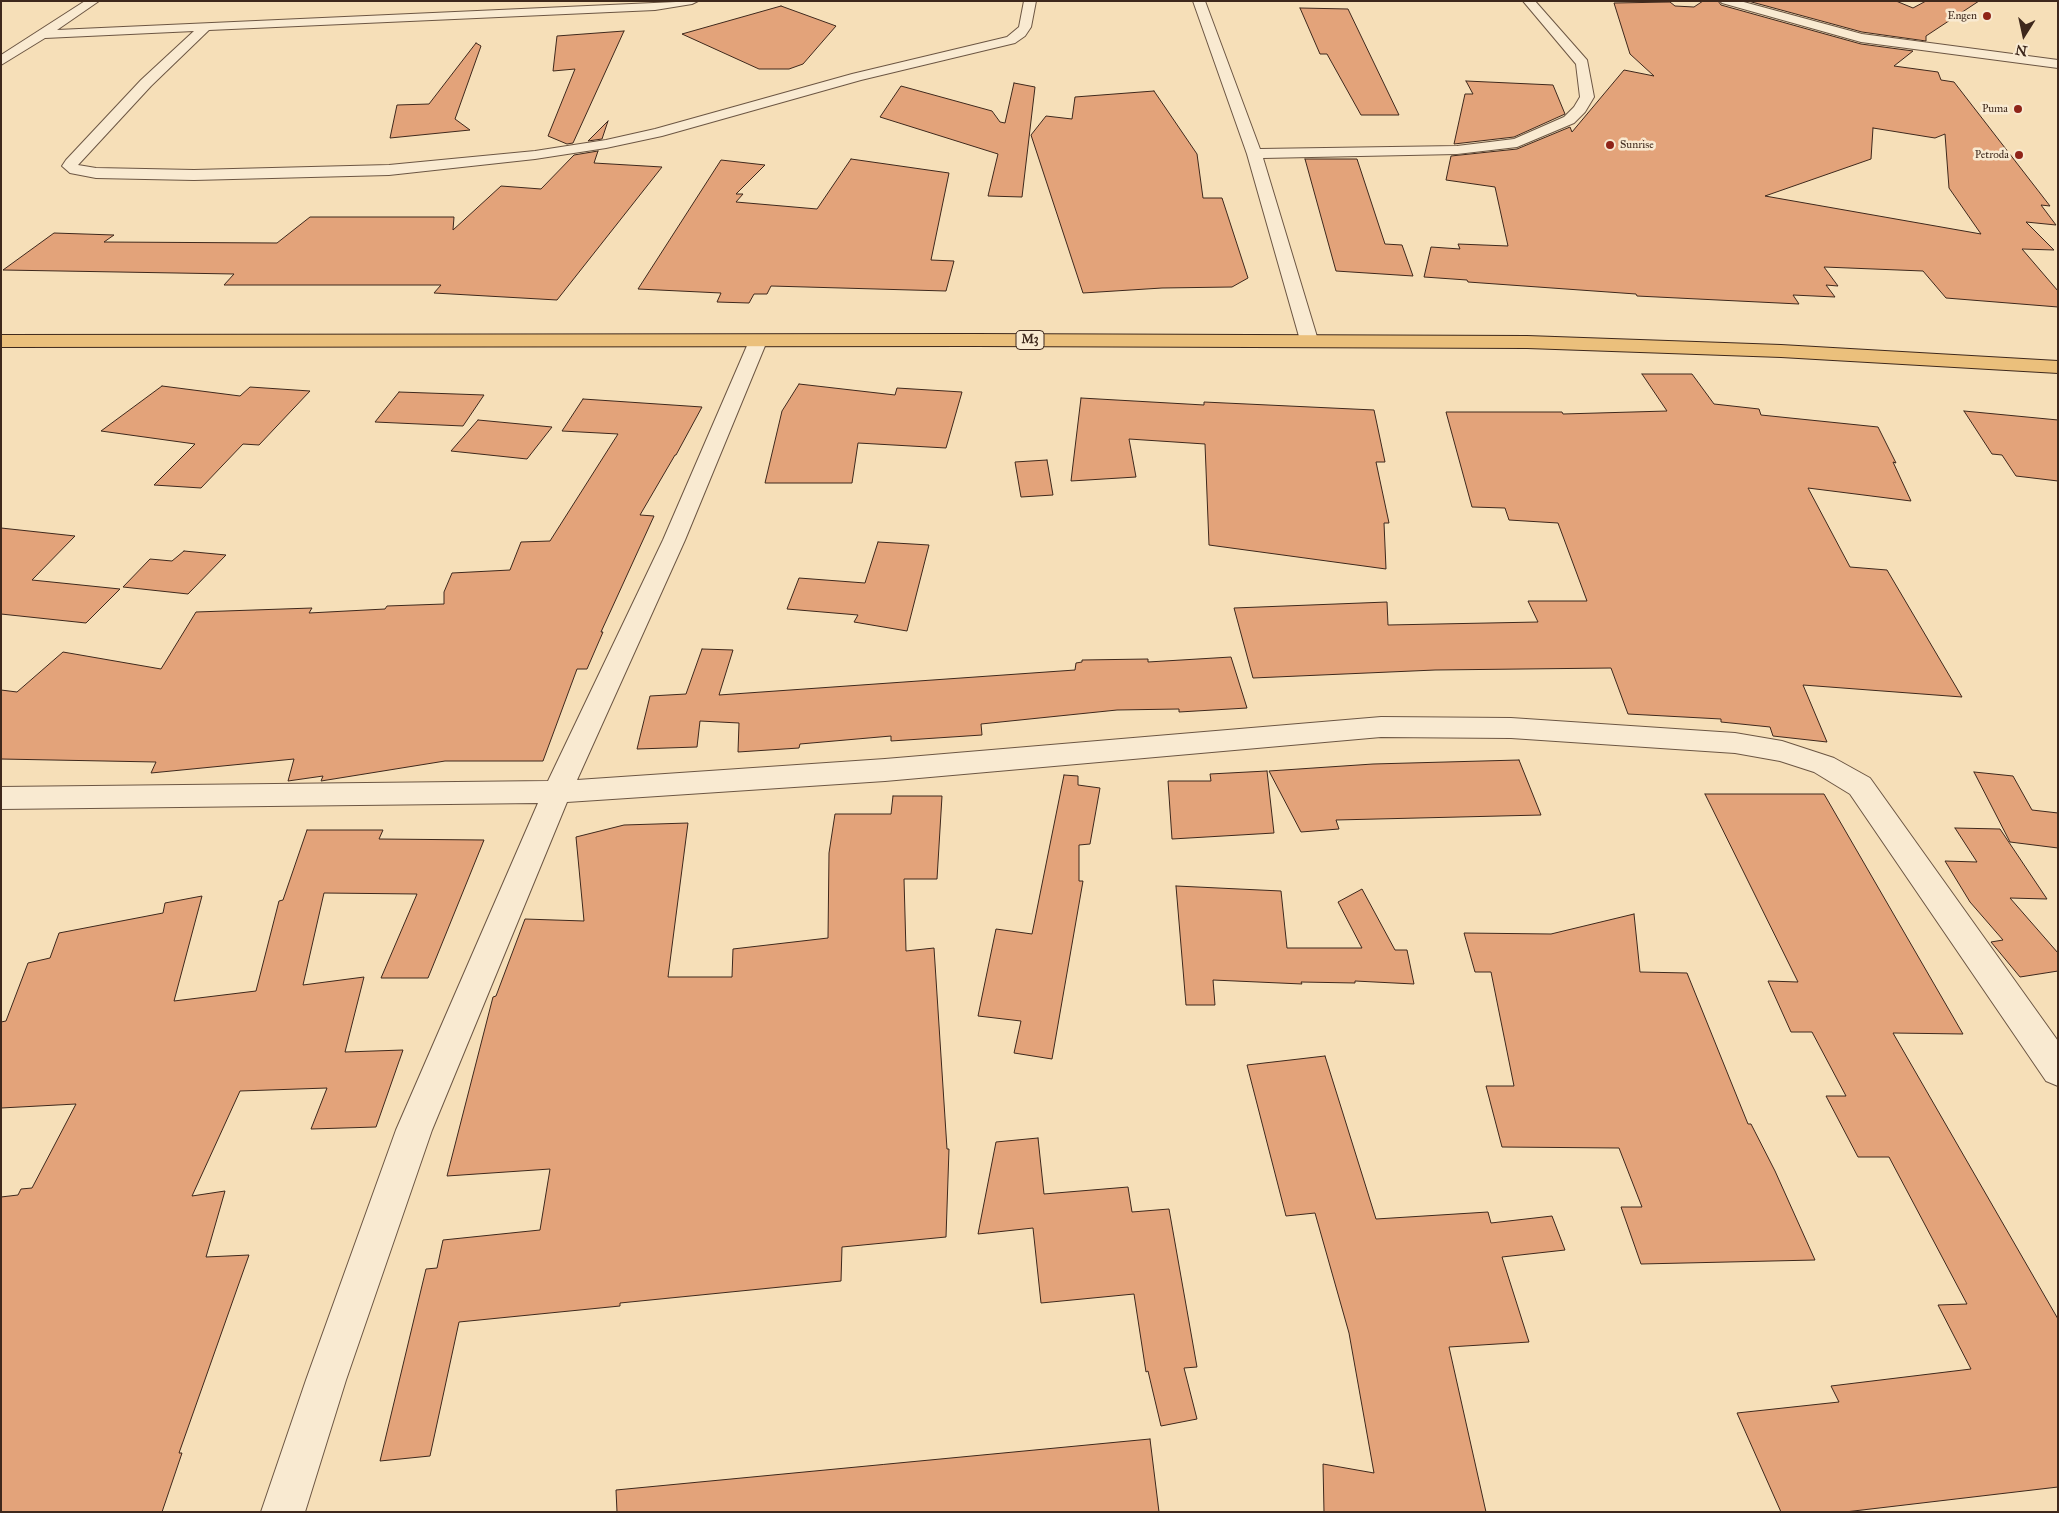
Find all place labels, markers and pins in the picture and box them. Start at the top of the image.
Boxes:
place label: Engen [1948,9,1977,23]
marker: Engen [1981,10,1993,22]
place label: Puma [1982,102,2008,116]
marker: Puma [2012,103,2024,115]
place label: Sunrise [1620,138,1654,152]
marker: Sunrise [1604,139,1616,151]
place label: Petroda [1975,148,2009,162]
marker: Petroda [2013,149,2025,161]

